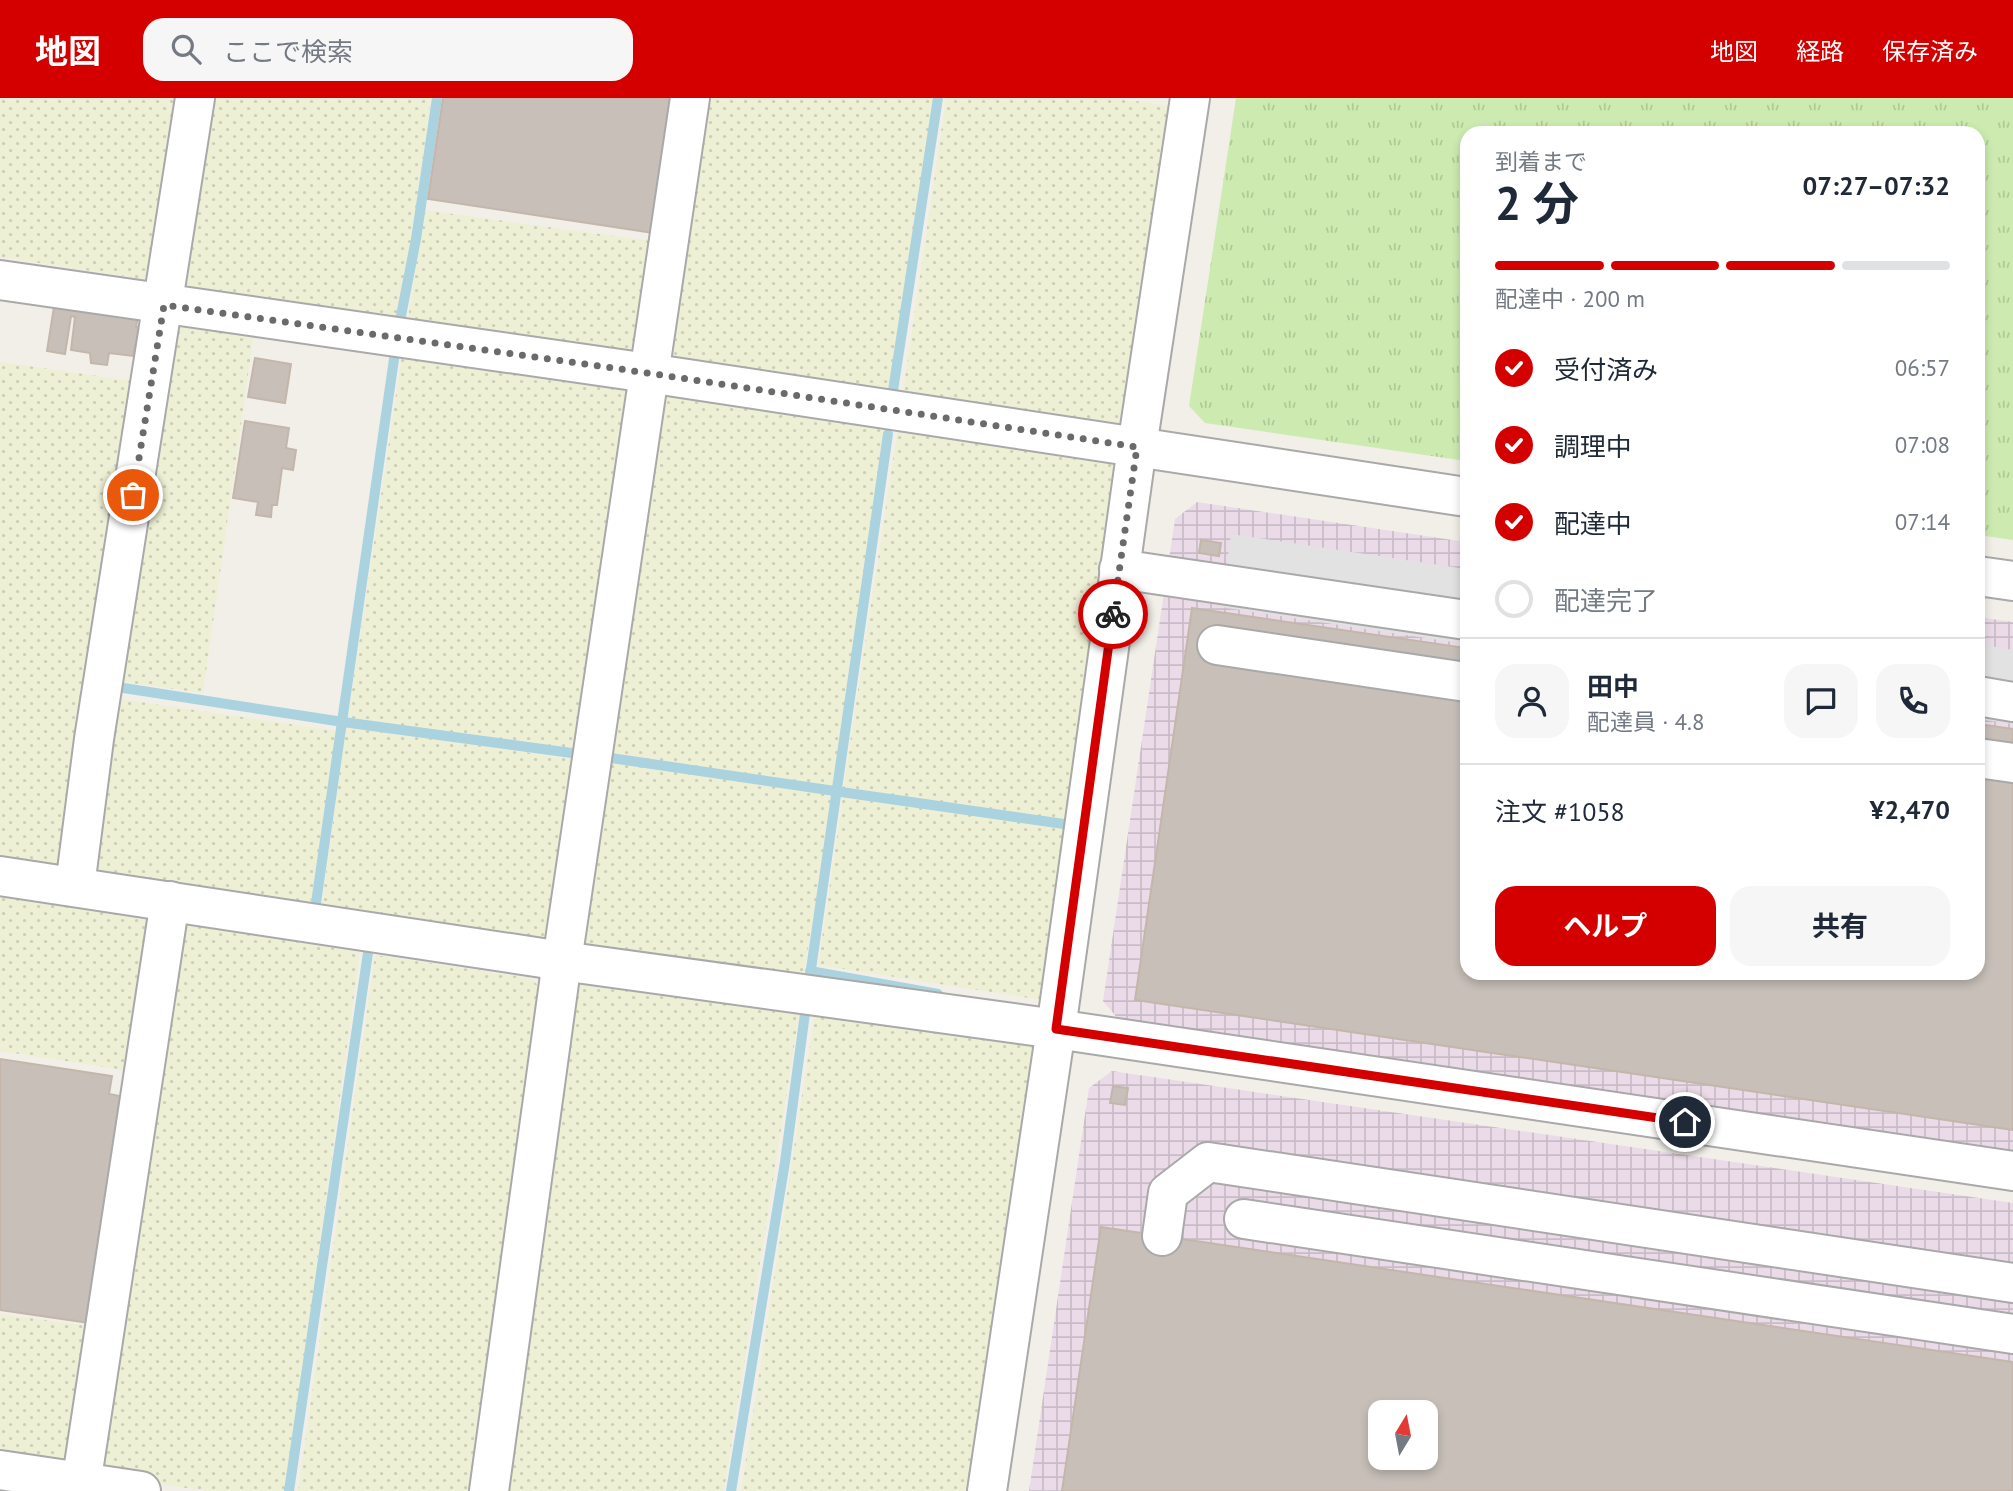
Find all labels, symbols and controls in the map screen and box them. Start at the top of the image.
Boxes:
search box [143,18,633,81]
text: 地図 [35,29,101,72]
icon: search [167,30,205,68]
text: ここで検索 [223,35,353,68]
text: 地図 [1710,36,1758,67]
text: 経路 [1796,36,1844,67]
text: 保存済み [1882,36,1978,67]
text: 到着まで [1495,147,1587,176]
text: 07:27–07:32 [1803,169,1950,202]
text: 2 分 [1495,173,1579,233]
text: 配達中 · 200 m [1495,284,1645,313]
icon: check [1495,349,1533,387]
text: 受付済み [1554,353,1658,386]
text: 06:57 [1895,353,1950,382]
icon: check [1495,426,1533,464]
text: 調理中 [1554,430,1632,463]
text: 07:08 [1895,430,1950,459]
pin [103,465,163,525]
icon: bag [114,476,152,514]
icon: check [1495,503,1533,541]
text: 配達中 [1554,507,1632,540]
text: 07:14 [1895,507,1950,536]
courier [1078,579,1148,649]
text: 配達完了 [1554,584,1658,617]
icon: bike [1094,595,1132,633]
button: person [1495,664,1569,738]
button: chat [1784,664,1858,738]
button: phone [1876,664,1950,738]
text: 田中 [1587,670,1639,703]
text: 配達員 · 4.8 [1587,707,1704,736]
text: ¥2,470 [1870,793,1950,826]
text: 注文 #1058 [1495,795,1625,828]
button: ヘルプ [1495,886,1716,966]
button: 共有 [1730,886,1950,966]
pin [1655,1092,1715,1152]
icon: home [1666,1103,1704,1141]
north arrow [1368,1400,1438,1470]
map controls [1368,1400,1438,1470]

